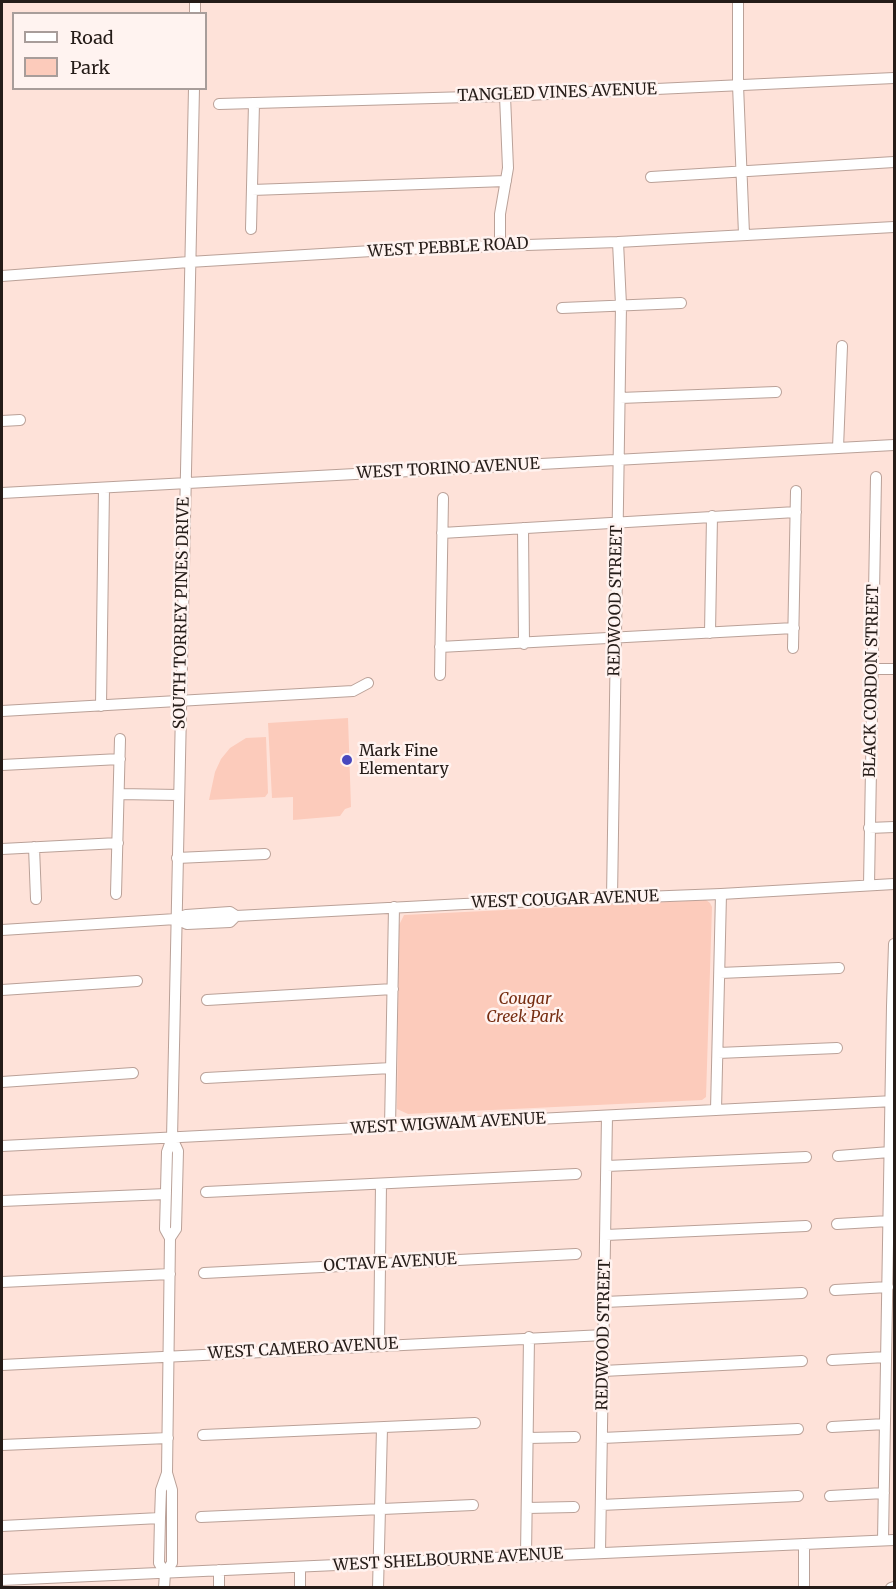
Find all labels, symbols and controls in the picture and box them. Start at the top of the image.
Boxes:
legend [12,12,207,90]
text: Road [70,26,114,49]
text: Park [70,56,110,79]
street label: TANGLED VINES AVENUE [457,80,657,106]
street label: WEST PEBBLE ROAD [367,234,529,262]
street label: WEST TORINO AVENUE [356,455,540,483]
street label: SOUTH TORREY PINES DRIVE [170,497,194,729]
street label: REDWOOD STREET [605,525,627,677]
street label: BLACK CORDON STREET [861,584,883,778]
place label: Mark Fine Elementary [359,741,449,779]
marker: Mark Fine Elementary [340,753,354,767]
street label: WEST COUGAR AVENUE [471,887,659,913]
park label: Cougar Creek Park [486,989,564,1027]
street label: WEST WIGWAM AVENUE [350,1109,546,1139]
street label: OCTAVE AVENUE [323,1250,457,1276]
street label: REDWOOD STREET [593,1259,615,1411]
street label: WEST CAMERO AVENUE [207,1334,399,1364]
street label: WEST SHELBOURNE AVENUE [332,1544,564,1576]

